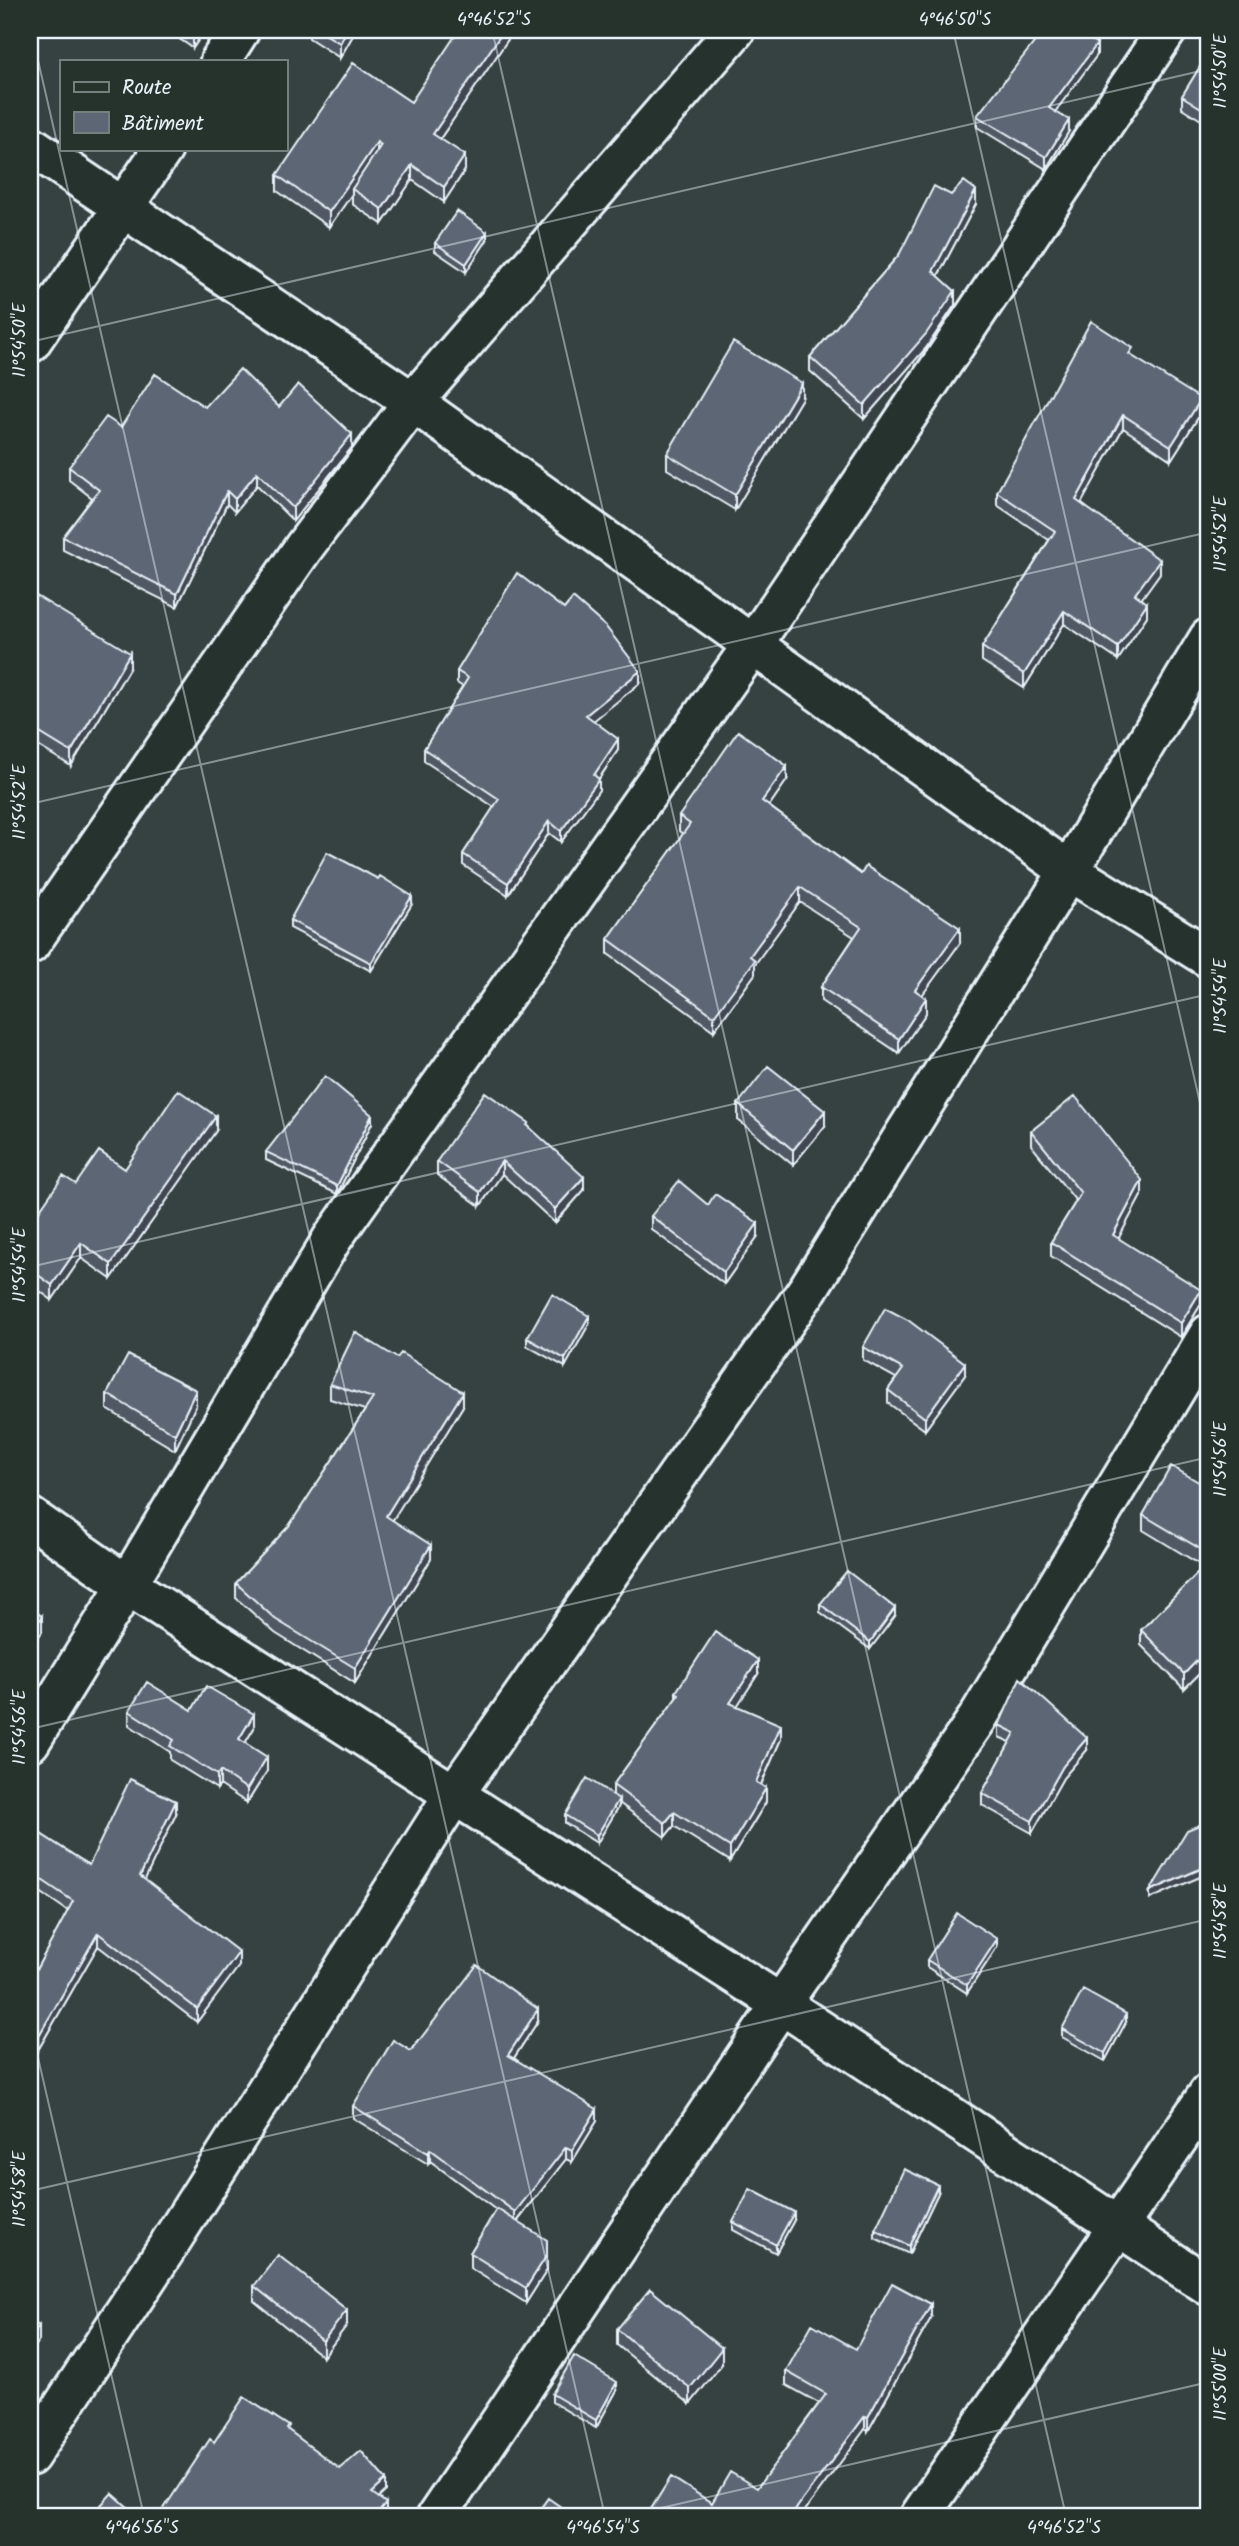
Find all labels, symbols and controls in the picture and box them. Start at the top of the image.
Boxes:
text: 4°46'52"S [457,6,532,35]
text: 4°46'50"S [919,6,992,35]
text: 11°54'50"E [1207,33,1236,108]
legend [60,60,287,150]
text: Route [122,72,172,105]
text: Bâtiment [122,108,205,141]
text: 11°54'50"E [6,302,35,377]
text: 11°54'52"E [1207,495,1236,572]
text: 11°54'52"E [6,763,35,840]
text: 11°54'54"E [1207,958,1236,1034]
text: 11°54'54"E [6,1227,35,1303]
text: 11°54'56"E [1207,1421,1236,1497]
text: 11°54'56"E [6,1689,35,1765]
text: 11°54'58"E [1207,1882,1236,1959]
text: 11°54'58"E [6,2150,35,2227]
text: 11°55'00"E [1207,2347,1236,2421]
text: 4°46'56"S [105,2514,179,2543]
text: 4°46'54"S [566,2514,640,2543]
text: 4°46'52"S [1027,2514,1102,2543]

